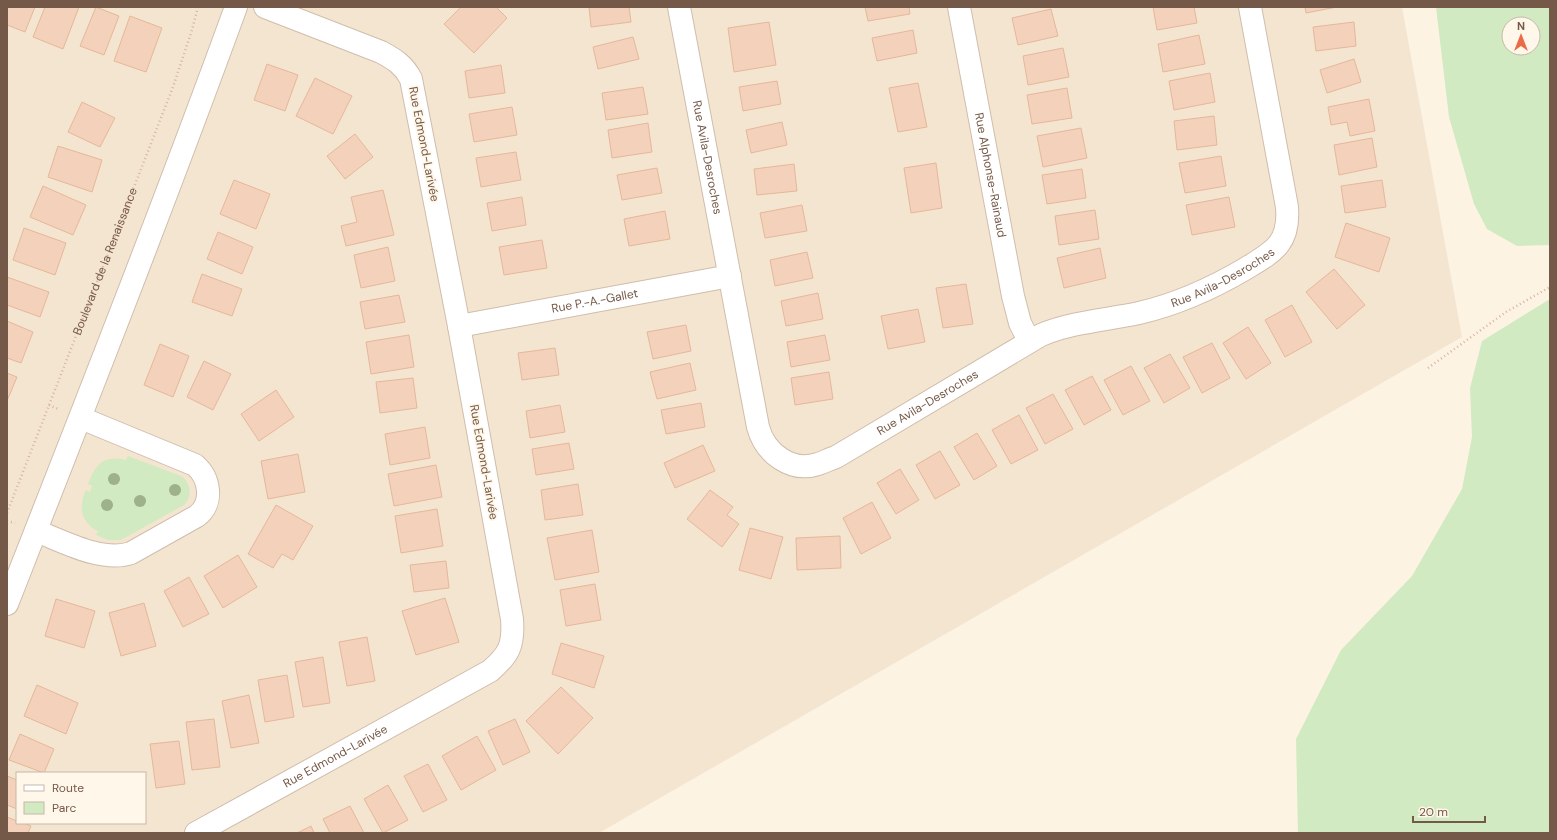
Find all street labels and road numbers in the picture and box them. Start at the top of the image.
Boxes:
street label: Rue Edmond-Larivée [405,85,443,203]
street label: Rue Avila-Desroches [689,99,726,216]
street label: Rue Alphonse-Rainaud [971,111,1010,239]
street label: Boulevard de la Renaissance [69,185,141,338]
street label: Rue Avila-Desroches [1169,244,1278,311]
street label: Rue P.-A.-Gallet [550,285,640,317]
street label: Rue Avila-Desroches [874,366,981,439]
street label: Rue Edmond-Larivée [466,403,502,521]
street label: Rue Edmond-Larivée [280,721,391,792]

